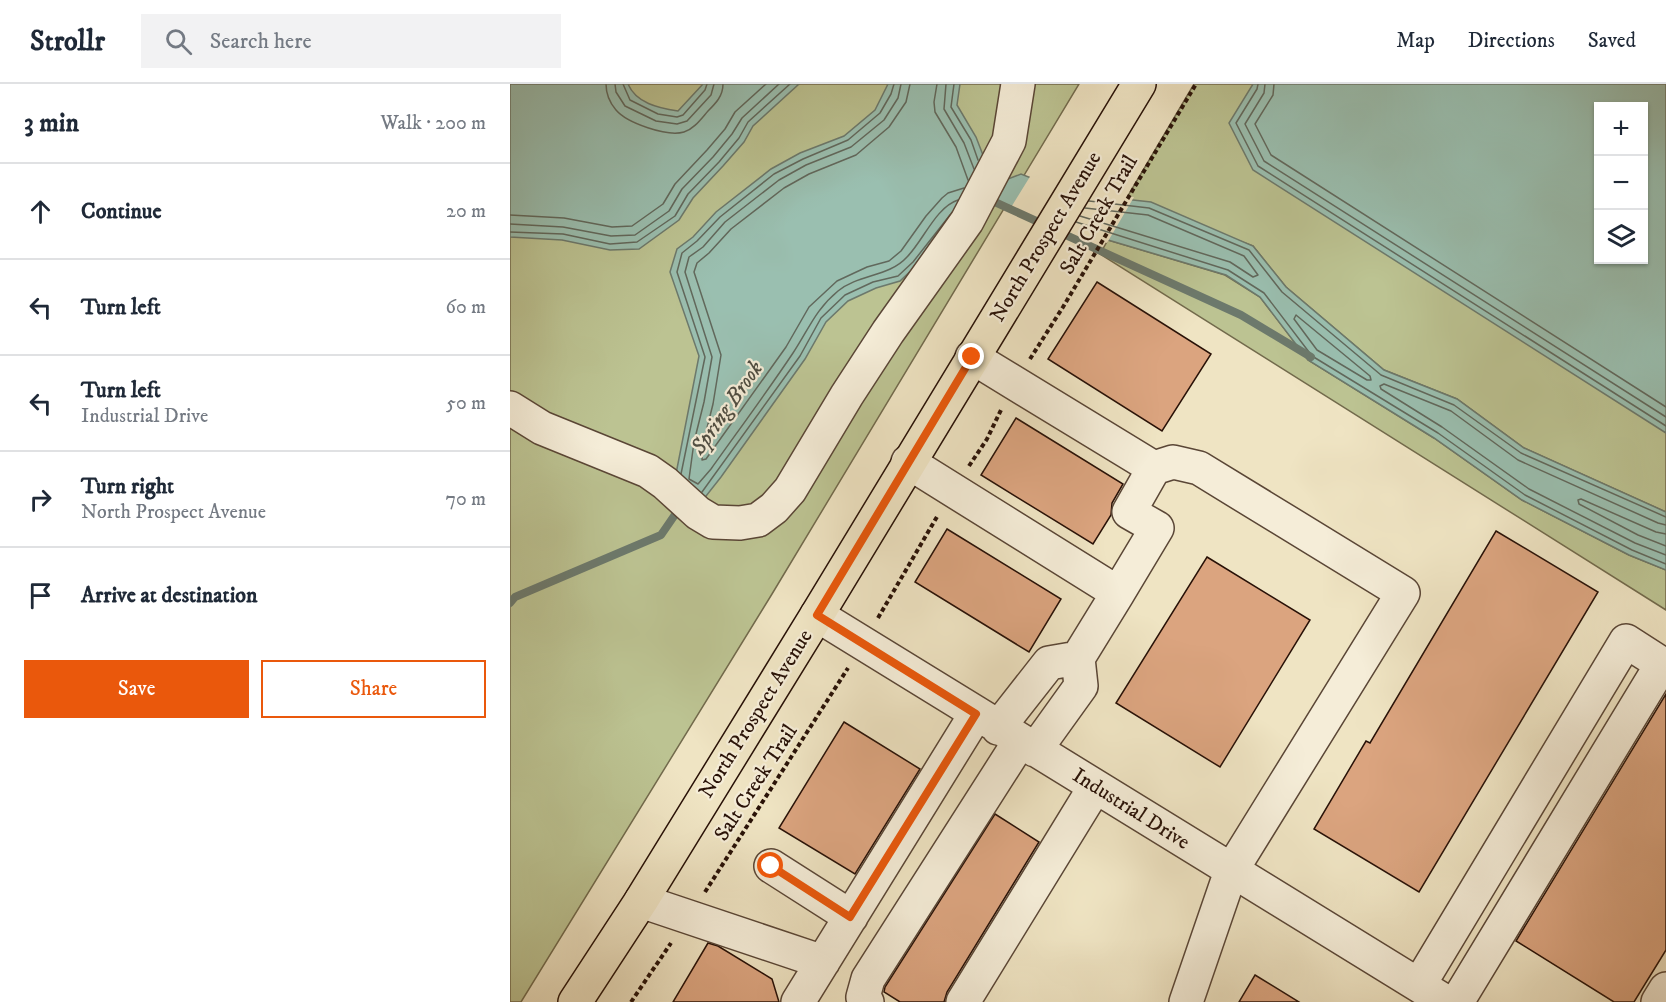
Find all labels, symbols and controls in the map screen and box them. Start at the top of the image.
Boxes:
search box [141,14,561,68]
text: Strollr [30,24,105,59]
icon: search [162,25,195,58]
text: Search here [210,28,312,55]
text: Map [1396,28,1435,54]
text: Directions [1468,28,1555,54]
text: Saved [1588,28,1636,54]
map controls [1594,102,1648,264]
button: + [1594,102,1648,156]
text: 3 min [24,107,79,140]
text: Walk · 200 m [380,111,486,136]
street label: North Prospect Avenue [985,147,1107,327]
street label: Salt Creek Trail [1054,150,1144,279]
button: − [1594,156,1648,210]
icon: ahead [24,195,57,228]
text: Continue [81,198,162,225]
text: 20 m [446,199,486,224]
button: layers [1594,210,1648,264]
icon: left [24,291,57,324]
text: Turn left [81,294,161,321]
text: 60 m [446,295,486,320]
route end [958,343,984,369]
water label: Spring Brook [684,355,770,461]
text: Turn left [81,377,161,404]
icon: left [24,387,57,420]
text: 50 m [446,391,486,416]
text: Industrial Drive [81,404,208,429]
text: Turn right [81,473,174,500]
icon: right [24,483,57,516]
text: 70 m [445,487,486,512]
text: North Prospect Avenue [81,500,266,525]
icon: arrive [24,579,57,612]
text: Arrive at destination [81,582,258,609]
street label: North Prospect Avenue [693,624,819,803]
button: Save [24,660,249,718]
button: Share [261,660,486,718]
street label: Salt Creek Trail [709,719,804,846]
street label: Industrial Drive [1067,763,1195,856]
route start [757,852,783,878]

